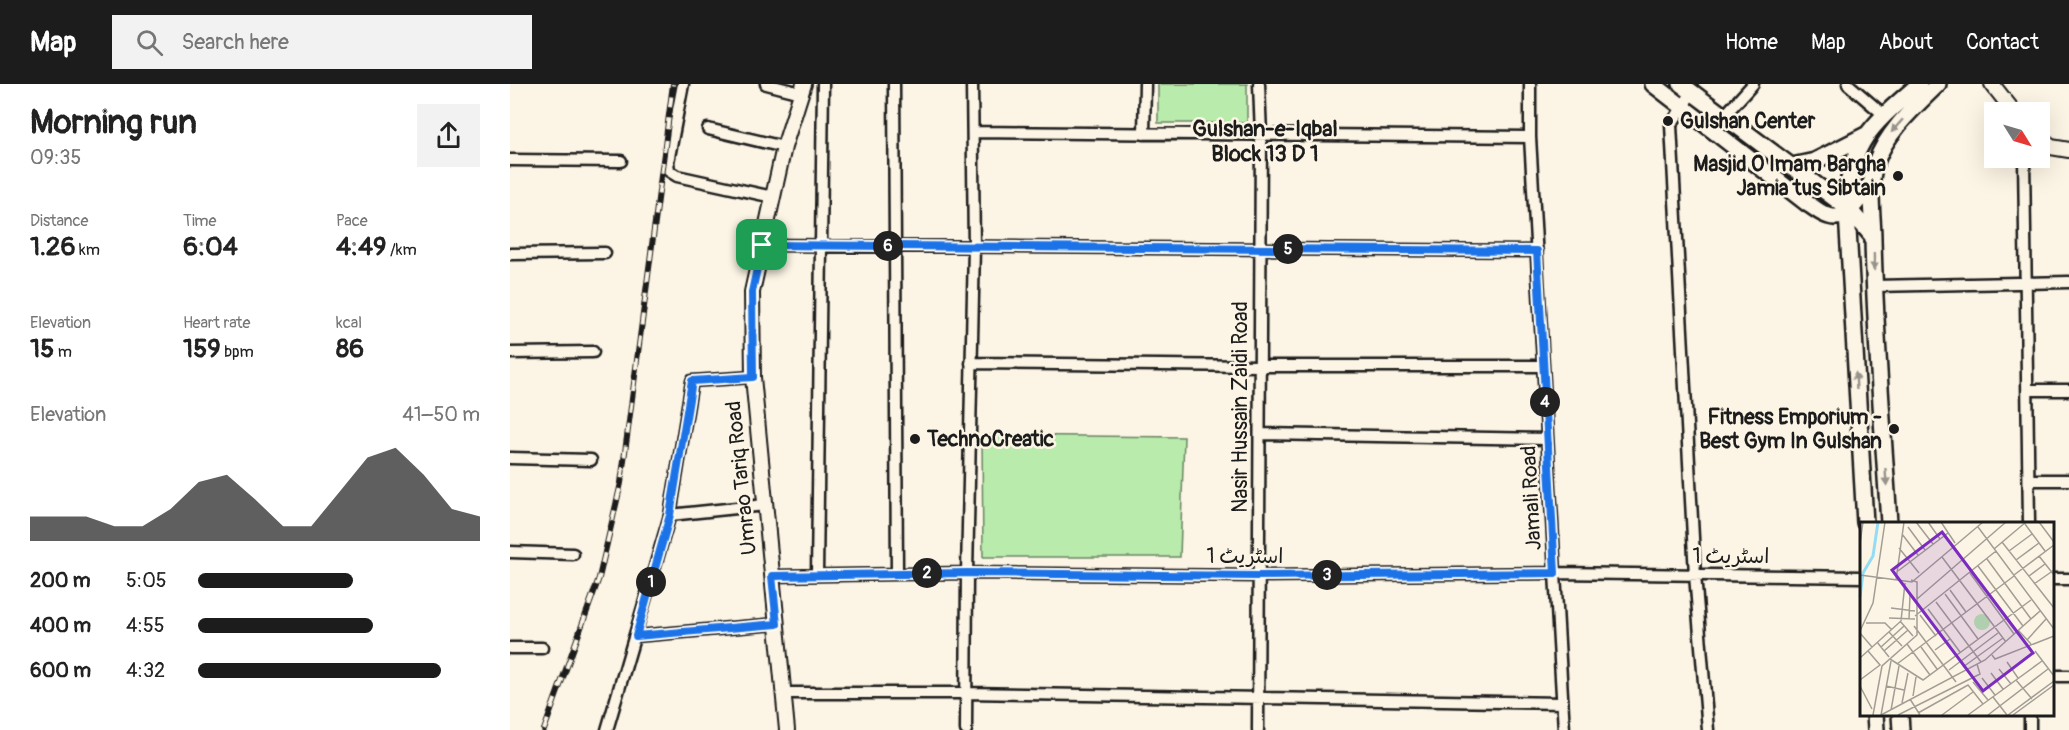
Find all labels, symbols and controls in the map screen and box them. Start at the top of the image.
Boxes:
search box [112,15,532,69]
text: Map [30,25,76,60]
icon: search [133,26,166,59]
text: Search here [181,28,289,56]
text: Home [1725,29,1778,56]
text: Map [1811,29,1846,56]
text: About [1879,29,1933,56]
text: Contact [1966,29,2039,56]
text: Morning run [30,102,197,143]
north arrow [1984,102,2050,168]
map controls [1984,102,2050,168]
button: share [417,104,480,167]
place label: Gulshan Center [1680,108,1816,135]
marker: Gulshan Center [1661,114,1675,128]
district label: Gulshan-e-Iqbal Block 13 D 1 [1192,115,1338,168]
one-way arrow [1891,118,1904,134]
text: 09:35 [30,145,81,170]
place label: Masjid O Imam Bargha Jamia tus Sibtain [1693,151,1886,202]
marker: Masjid O Imam Bargha Jamia tus Sibtain [1891,169,1905,183]
text: Distance [30,211,89,231]
text: Time [183,211,216,231]
text: Pace [336,211,368,231]
pin [736,219,787,270]
icon: arrive [745,228,778,261]
text: 1.26 [30,231,76,263]
text: 6:04 [183,231,238,263]
text: 4:49 [336,231,387,263]
pin: 6 [873,231,903,261]
pin: 5 [1273,234,1303,264]
text: 6 [883,236,893,256]
text: 5 [1284,239,1292,259]
text: km [76,240,100,260]
text: /km [387,240,417,260]
one-way arrow [1869,252,1878,271]
street label: Nasir Hussain Zaidi Road [1227,301,1254,513]
text: Elevation [30,313,91,333]
text: Heart rate [183,313,250,333]
text: kcal [336,313,362,333]
text: 15 [30,333,54,365]
text: 159 [183,333,221,365]
text: 86 [336,333,364,365]
text: m [54,342,72,362]
text: bpm [221,342,254,362]
one-way arrow [1852,371,1861,390]
pin: 4 [1530,387,1560,417]
text: 4 [1540,392,1550,412]
street label: Umrao Tariq Road [720,400,763,556]
text: Elevation [30,402,106,427]
text: 41–50 m [402,402,480,427]
place label: Fitness Emporium - Best Gym In Gulshan [1699,404,1882,455]
marker: Fitness Emporium - Best Gym In Gulshan [1887,422,1901,436]
place label: TechnoCreatic [926,426,1055,453]
marker: TechnoCreatic [908,432,922,446]
street label: Jamali Road [1515,445,1548,551]
one-way arrow [1881,468,1891,487]
inset map [1860,522,2054,715]
street label: اسٹریٹ 1 [1207,543,1283,570]
street label: اسٹریٹ 1 [1693,543,1769,570]
pin: 2 [912,558,942,588]
pin: 3 [1312,560,1342,590]
text: 2 [923,563,931,583]
text: 3 [1323,565,1331,585]
pin: 1 [636,567,666,597]
text: 200 m [30,568,91,593]
text: 5:05 [126,568,167,593]
text: 1 [648,572,654,592]
text: 400 m [30,613,91,638]
text: 4:55 [126,613,165,638]
text: 600 m [30,658,91,683]
text: 4:32 [126,658,165,683]

